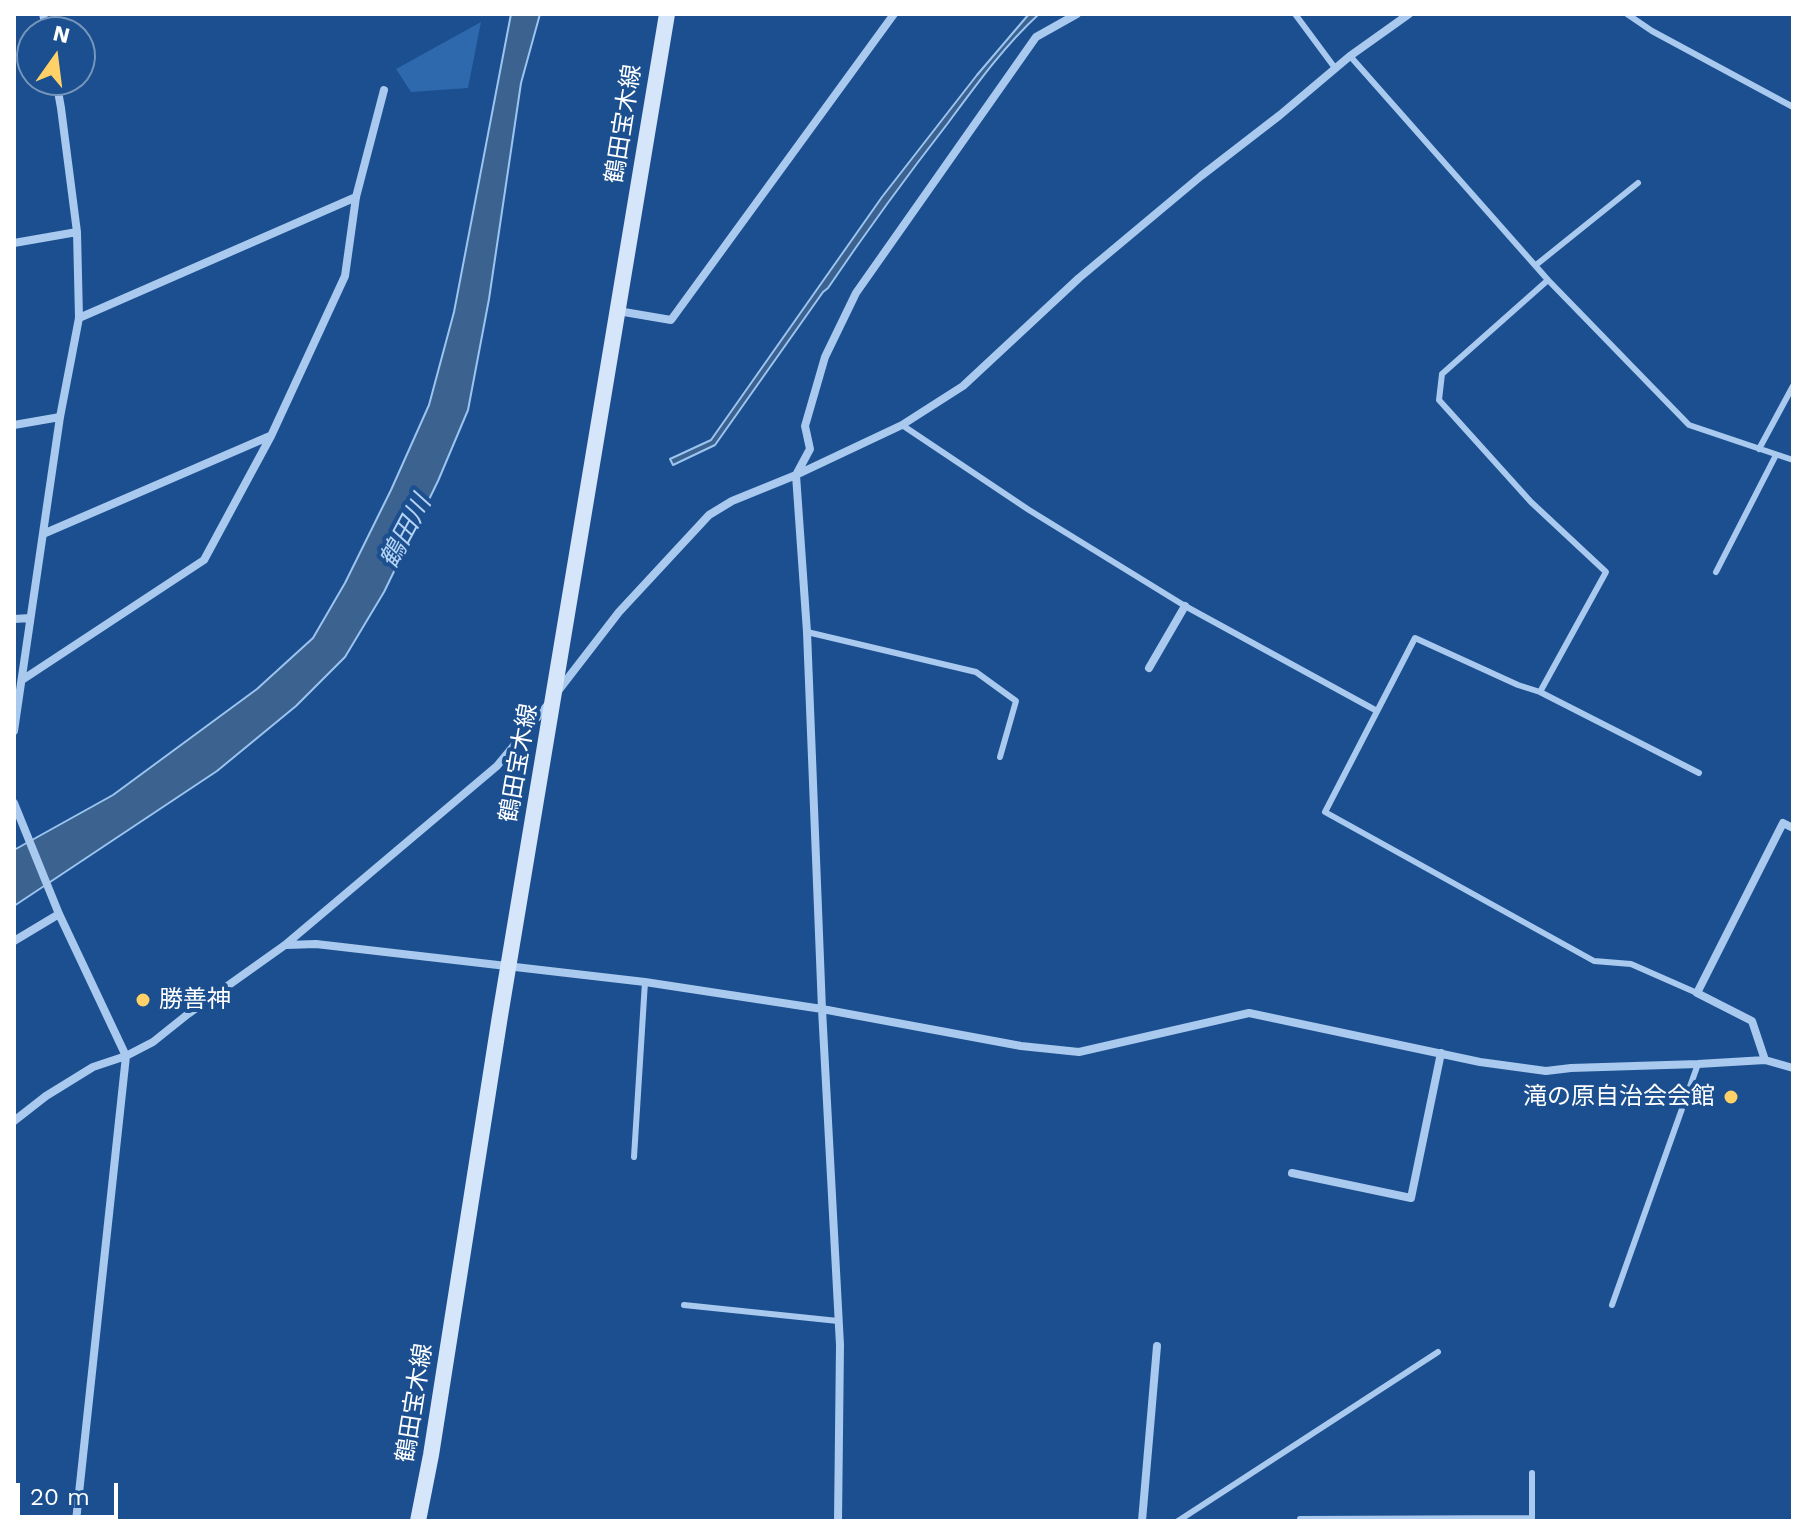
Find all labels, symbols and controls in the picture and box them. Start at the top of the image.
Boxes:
north arrow [16,16,96,96]
text: N [51,20,72,48]
street label: 鶴田宝木線 [600,62,648,186]
water label: 鶴田川 [374,490,438,574]
street label: 鶴田宝木線 [494,701,544,825]
place label: 勝善神 [159,986,231,1014]
marker: 勝善神 [134,991,152,1009]
place label: 滝の原自治会会館 [1523,1083,1715,1111]
marker: 滝の原自治会会館 [1722,1088,1740,1106]
street label: 鶴田宝木線 [391,1341,439,1465]
scale bar [20,1467,122,1517]
text: 20 m [30,1483,90,1511]

